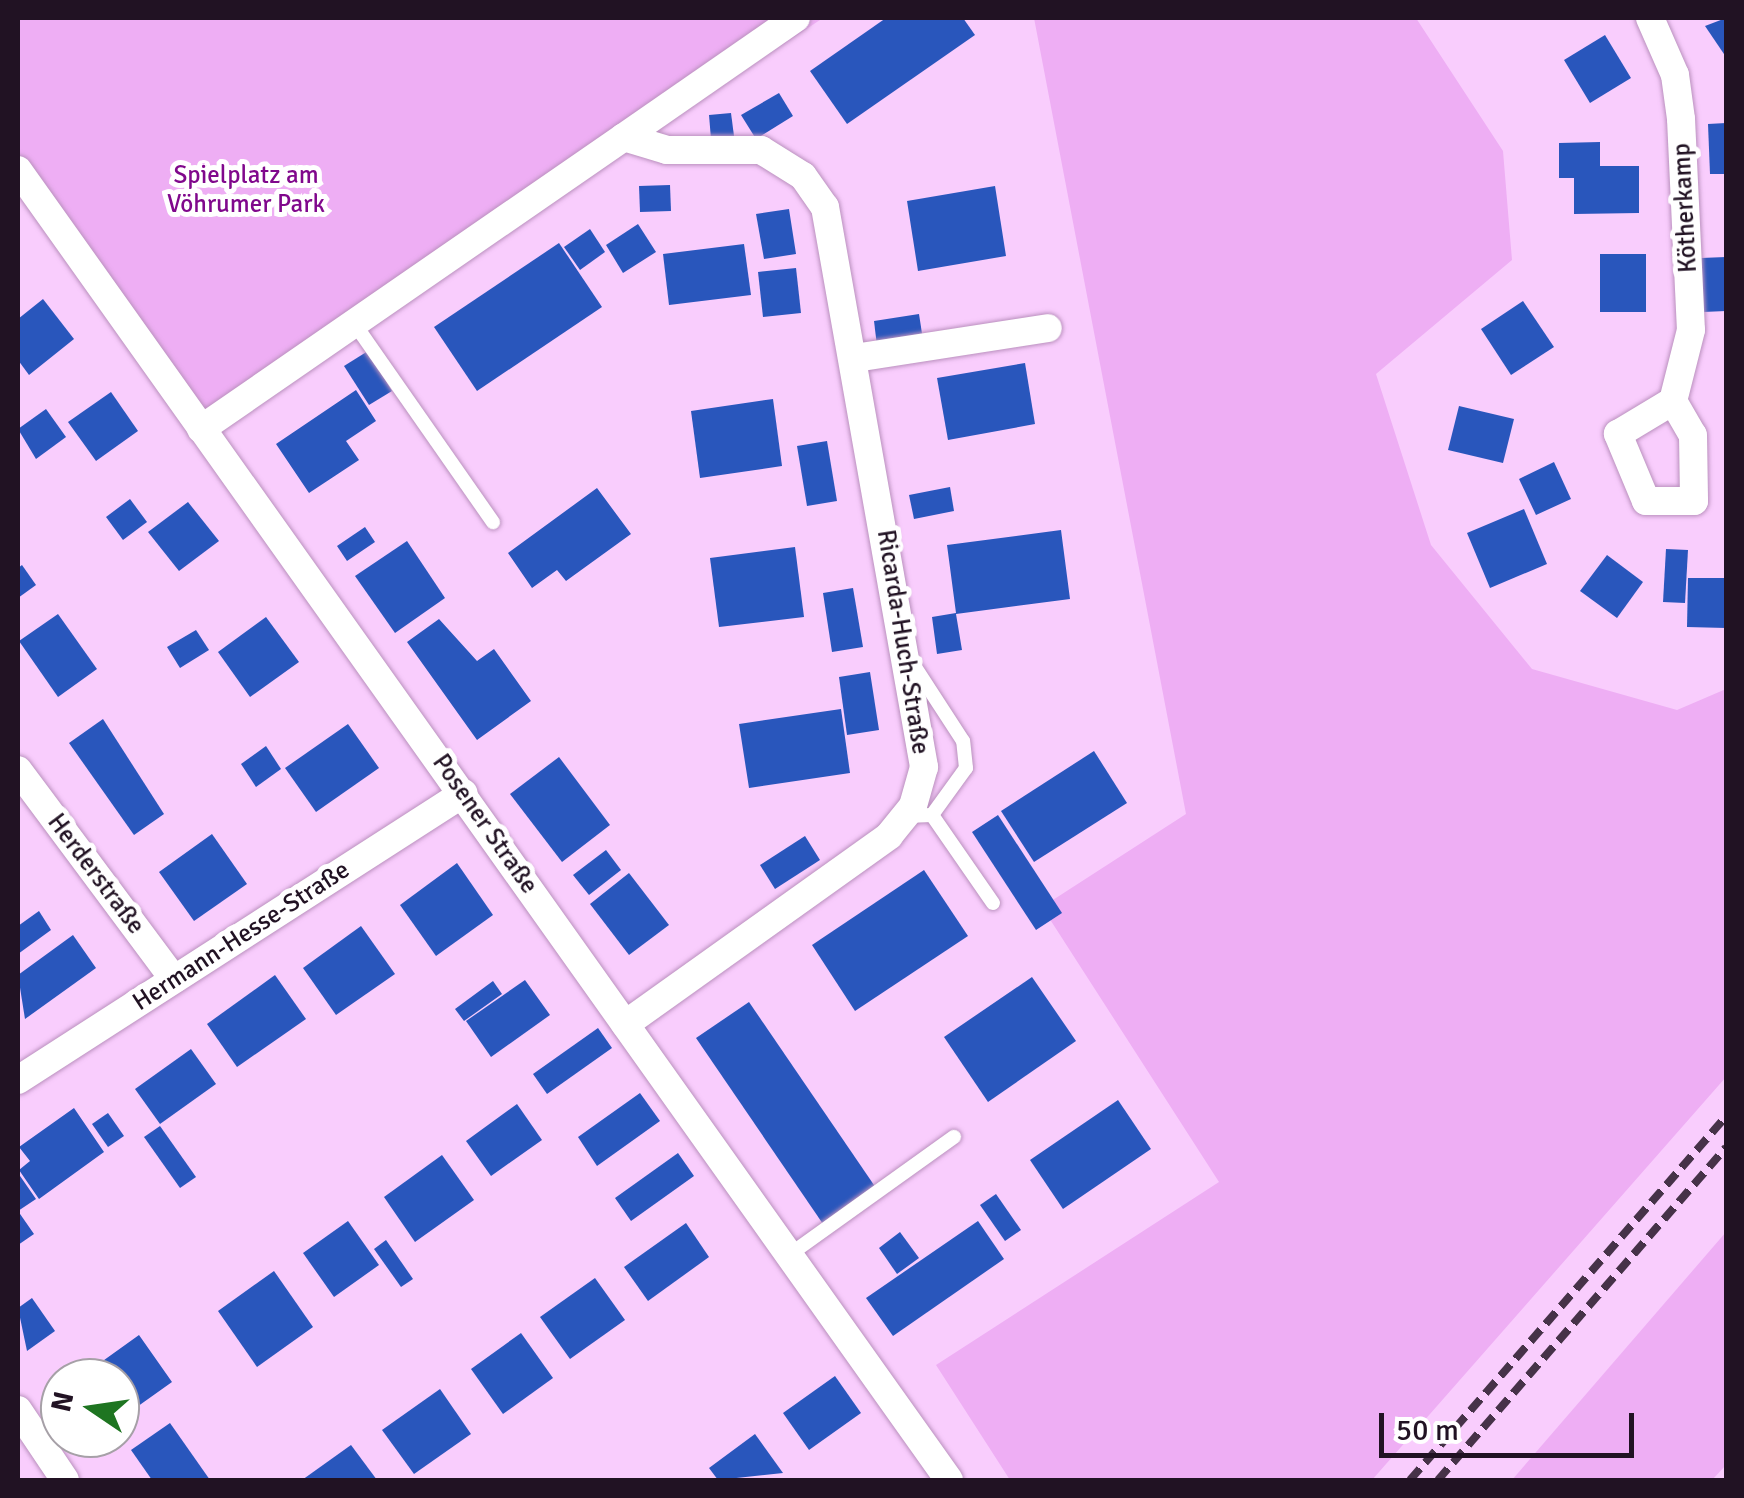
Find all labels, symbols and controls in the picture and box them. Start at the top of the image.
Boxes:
street label: Kötherkamp [1667,142,1703,274]
park label: Spielplatz am Vöhrumer Park [167,161,325,220]
street label: Ricarda-Huch-Straße [870,528,936,756]
street label: Posener Straße [426,749,544,899]
street label: Herderstraße [41,808,151,940]
street label: Hermann-Hesse-Straße [127,855,355,1017]
north arrow [40,1358,140,1458]
text: N [44,1388,81,1415]
scale bar [1384,1393,1639,1455]
text: 50 m [1396,1412,1459,1449]

